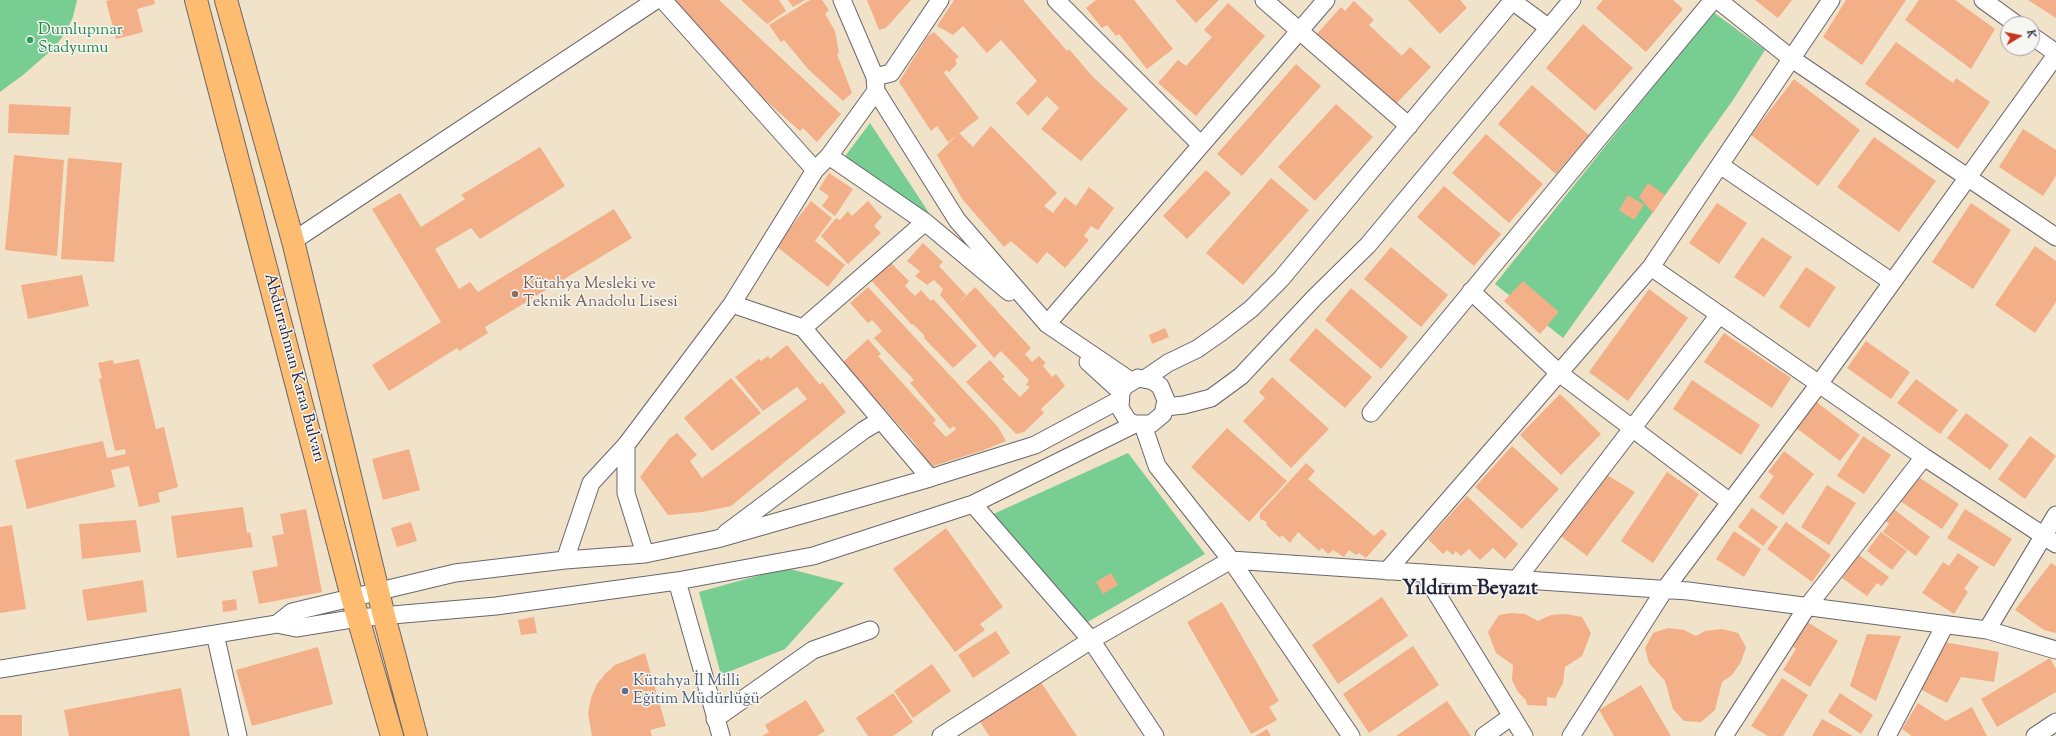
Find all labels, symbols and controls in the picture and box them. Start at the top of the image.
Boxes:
north arrow [2000,16,2040,56]
place label: Dumlupınar Stadyumu [38,21,123,59]
text: K [2022,29,2039,39]
marker: Dumlupınar Stadyumu [25,35,35,45]
street label: Abdurrahman Karaa Bulvarı [259,272,327,464]
place label: Kütahya Mesleki ve Teknik Anadolu Lisesi [523,275,678,313]
marker: Kütahya Mesleki ve Teknik Anadolu Lisesi [510,289,520,299]
district label: Yıldırım Beyazıt [1402,579,1538,603]
place label: Kütahya İl Milli Eğitim Müdürlüğü [633,672,760,710]
marker: Kütahya İl Milli Eğitim Müdürlüğü [620,686,630,696]

